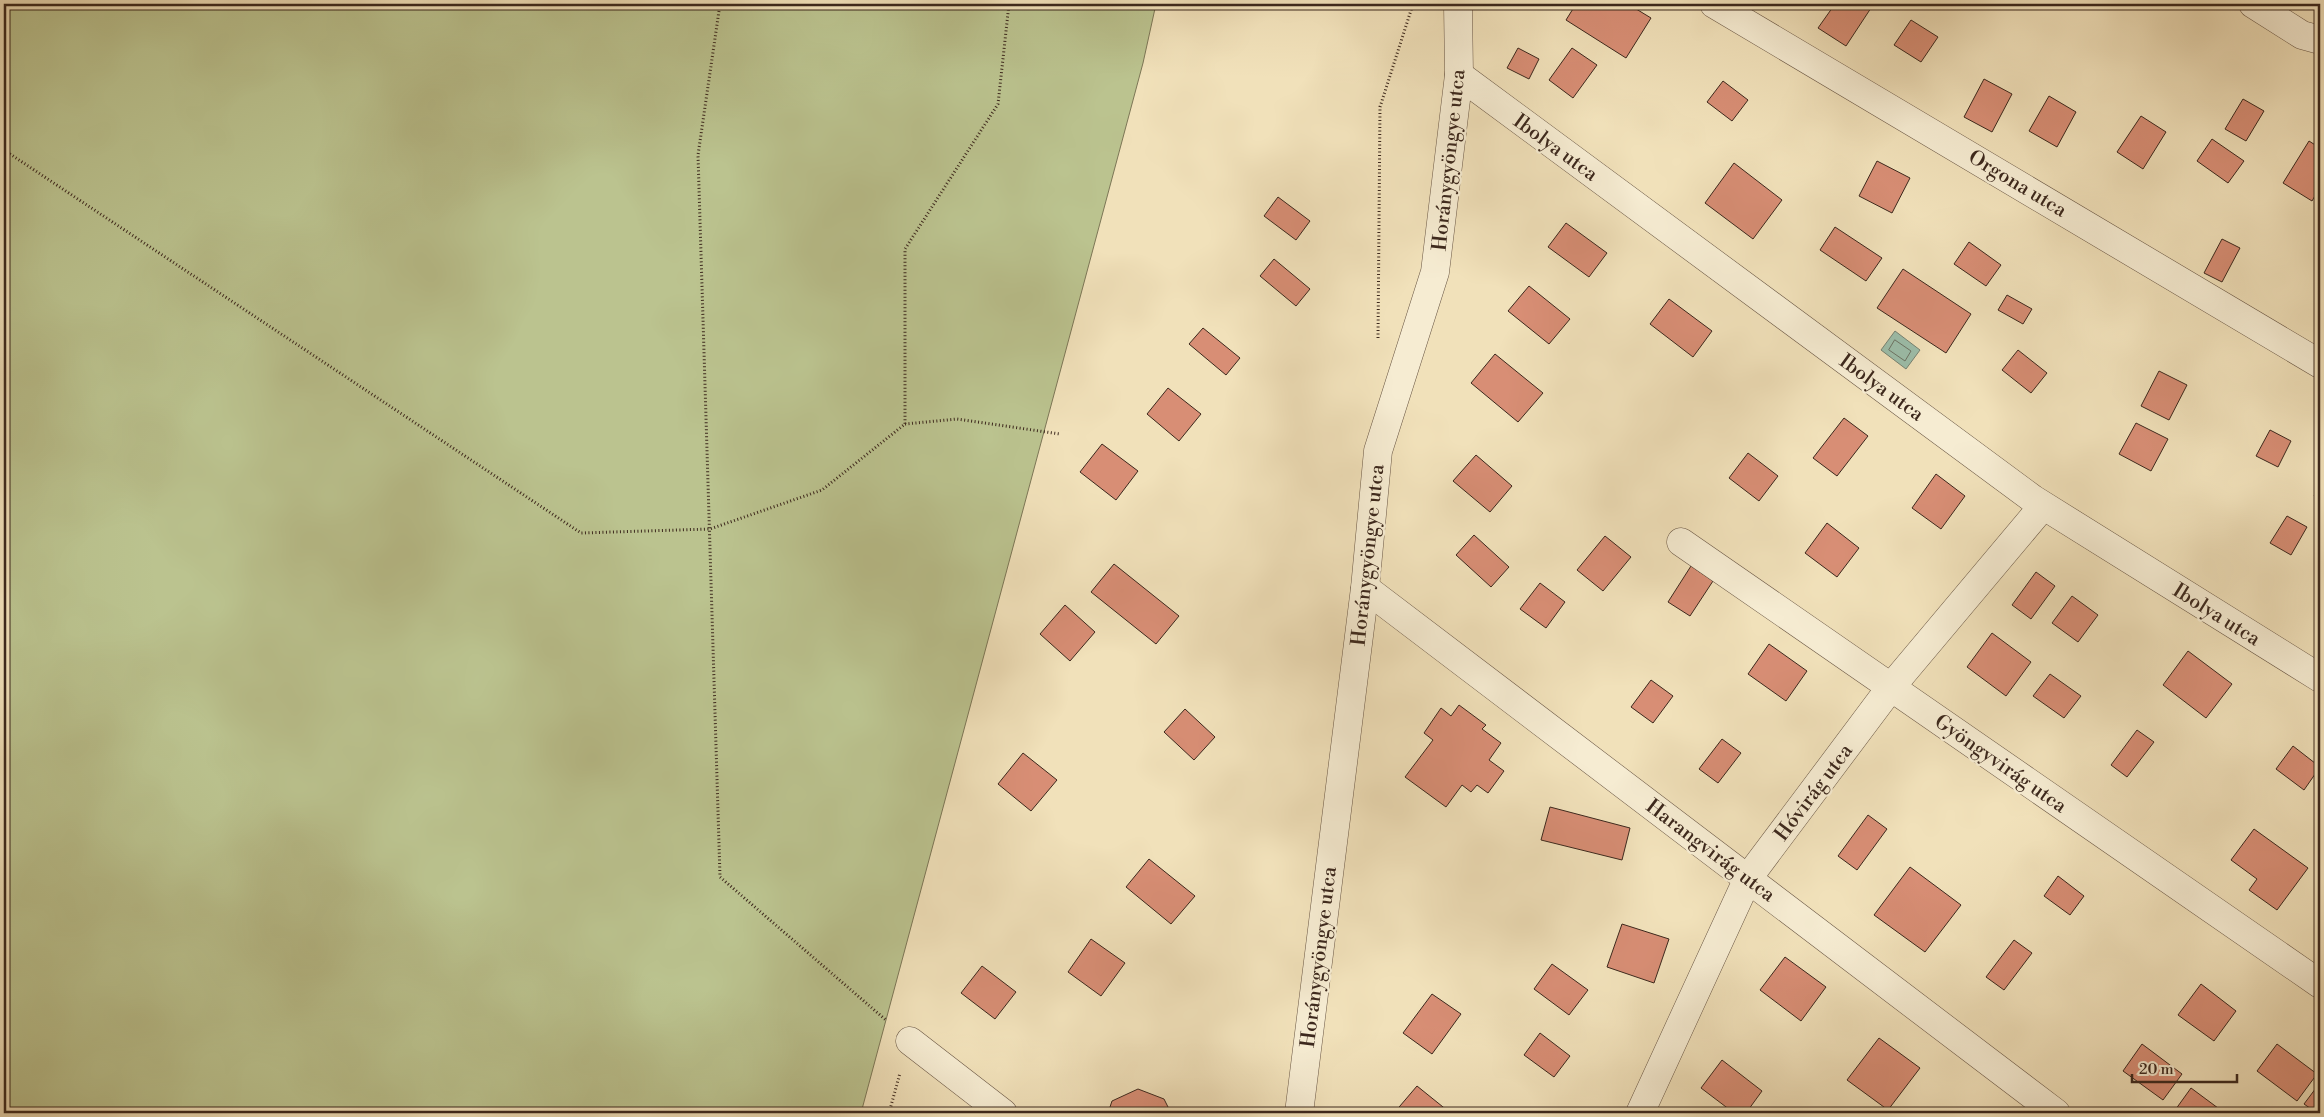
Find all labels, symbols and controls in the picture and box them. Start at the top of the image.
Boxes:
street label: Horánygyöngye utca [1428,67,1472,252]
street label: Ibolya utca [1508,109,1603,188]
street label: Orgona utca [1963,145,2072,224]
street label: Ibolya utca [1834,349,1929,428]
street label: Horánygyöngye utca [1347,462,1391,647]
street label: Ibolya utca [2168,579,2265,652]
street label: Gyöngyvirág utca [1929,709,2072,820]
street label: Hóvirág utca [1770,739,1859,846]
street label: Harangvirág utca [1641,794,1780,908]
street label: Horánygyöngye utca [1296,864,1343,1049]
scale bar [2132,1052,2236,1084]
text: 20 m [2139,1060,2174,1079]

